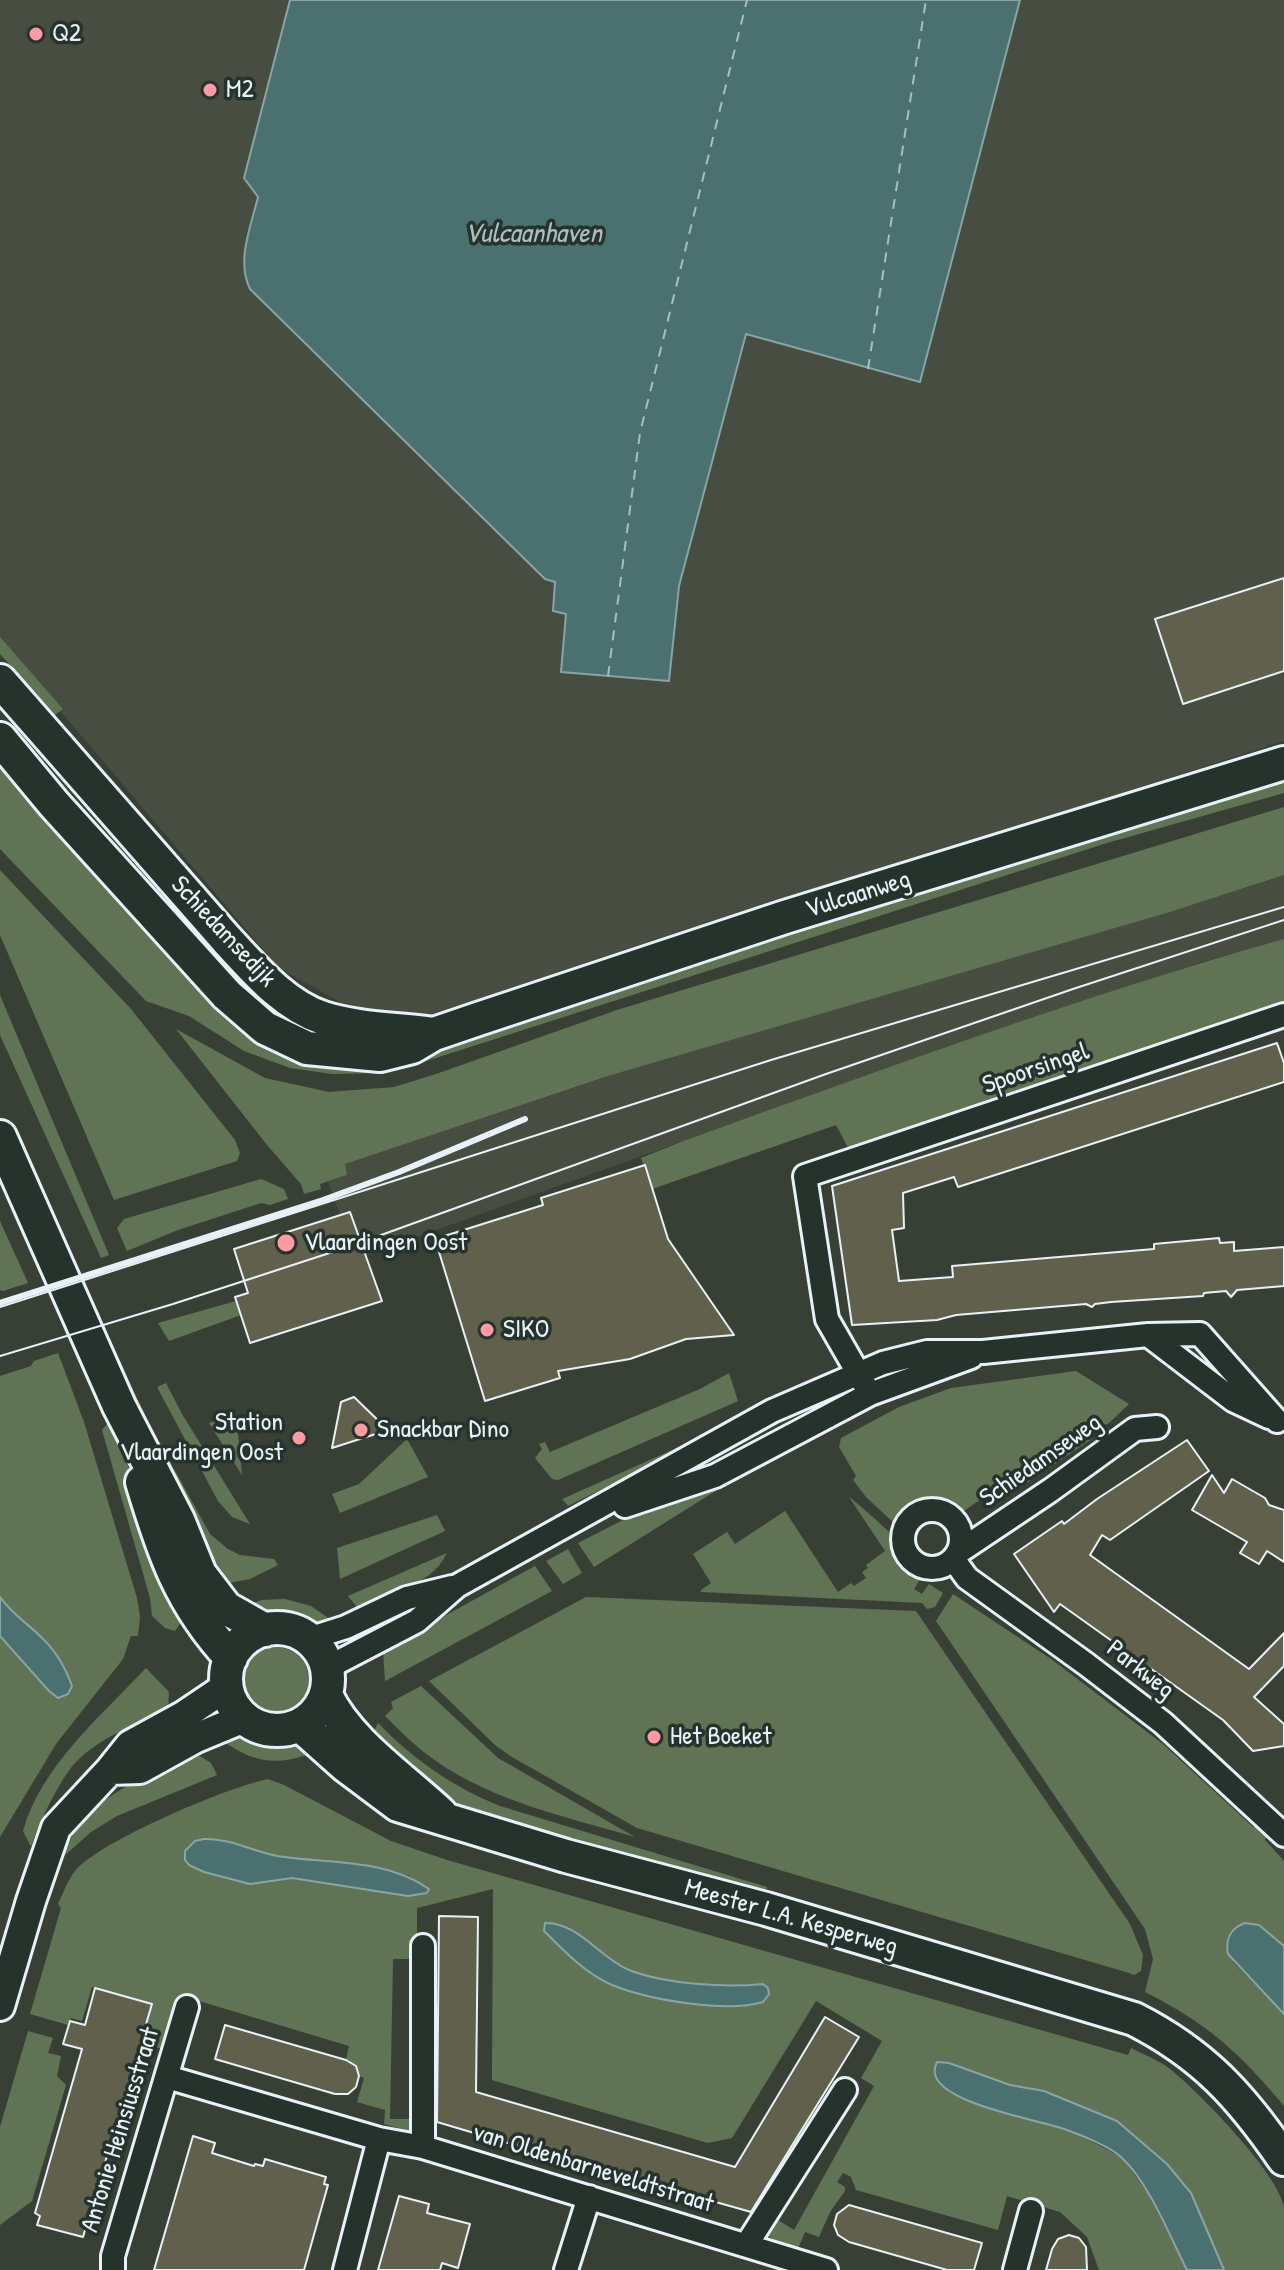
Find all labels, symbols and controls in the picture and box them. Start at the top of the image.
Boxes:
place label: Q2 [52,18,81,50]
marker: Q2 [27,25,45,43]
place label: M2 [226,74,254,106]
marker: M2 [201,81,219,99]
water label: Vulcaanhaven [464,218,602,252]
street label: Vulcaanweg [802,864,914,926]
street label: Schiedamsedijk [164,870,282,994]
street label: Spoorsingel [979,1036,1093,1102]
place label: Vlaardingen Oost [304,1227,467,1259]
marker: Vlaardingen Oost [275,1232,297,1254]
place label: SIKO [503,1314,549,1346]
marker: SIKO [478,1321,496,1339]
place label: Station Vlaardingen Oost [120,1407,283,1468]
street label: Schiedamseweg [974,1408,1108,1514]
place label: Snackbar Dino [377,1414,509,1446]
marker: Snackbar Dino [352,1421,370,1439]
marker: Station Vlaardingen Oost [290,1429,308,1447]
street label: Parkweg [1100,1634,1180,1706]
place label: Het Boeket [670,1721,772,1753]
marker: Het Boeket [645,1728,663,1746]
street label: Meester L.A. Kesperweg [681,1873,901,1963]
street label: Antonie Heinsiusstraat [75,2024,167,2236]
street label: van Oldenbarneveldtstraat [469,2118,717,2220]

